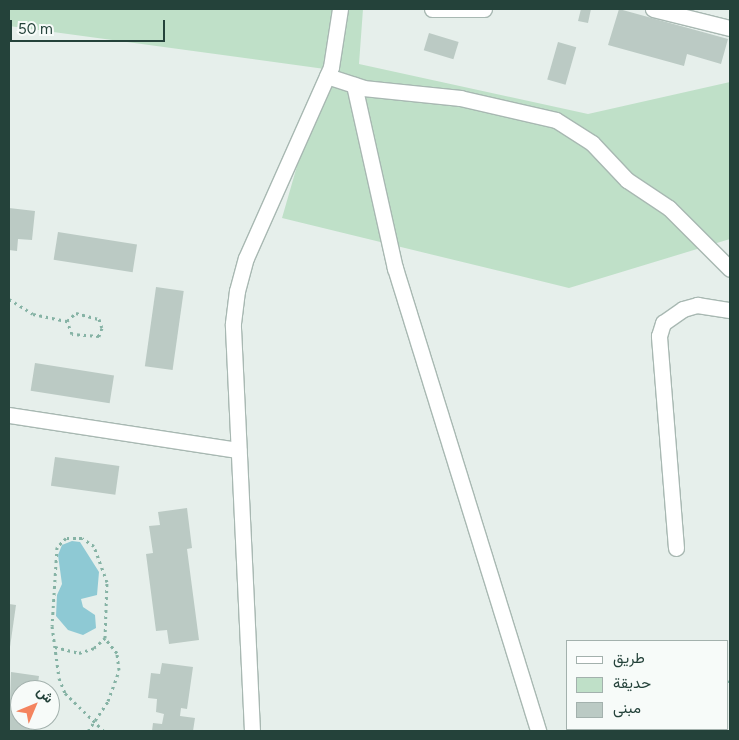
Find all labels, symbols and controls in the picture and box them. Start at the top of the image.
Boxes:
scale bar [12,10,168,42]
text: 50 m [18,20,53,38]
legend [566,640,729,730]
text: طريق [613,649,645,667]
text: حديقة [613,674,651,692]
north arrow [10,680,60,730]
text: ش [33,683,57,707]
text: مبنى [613,699,641,717]

